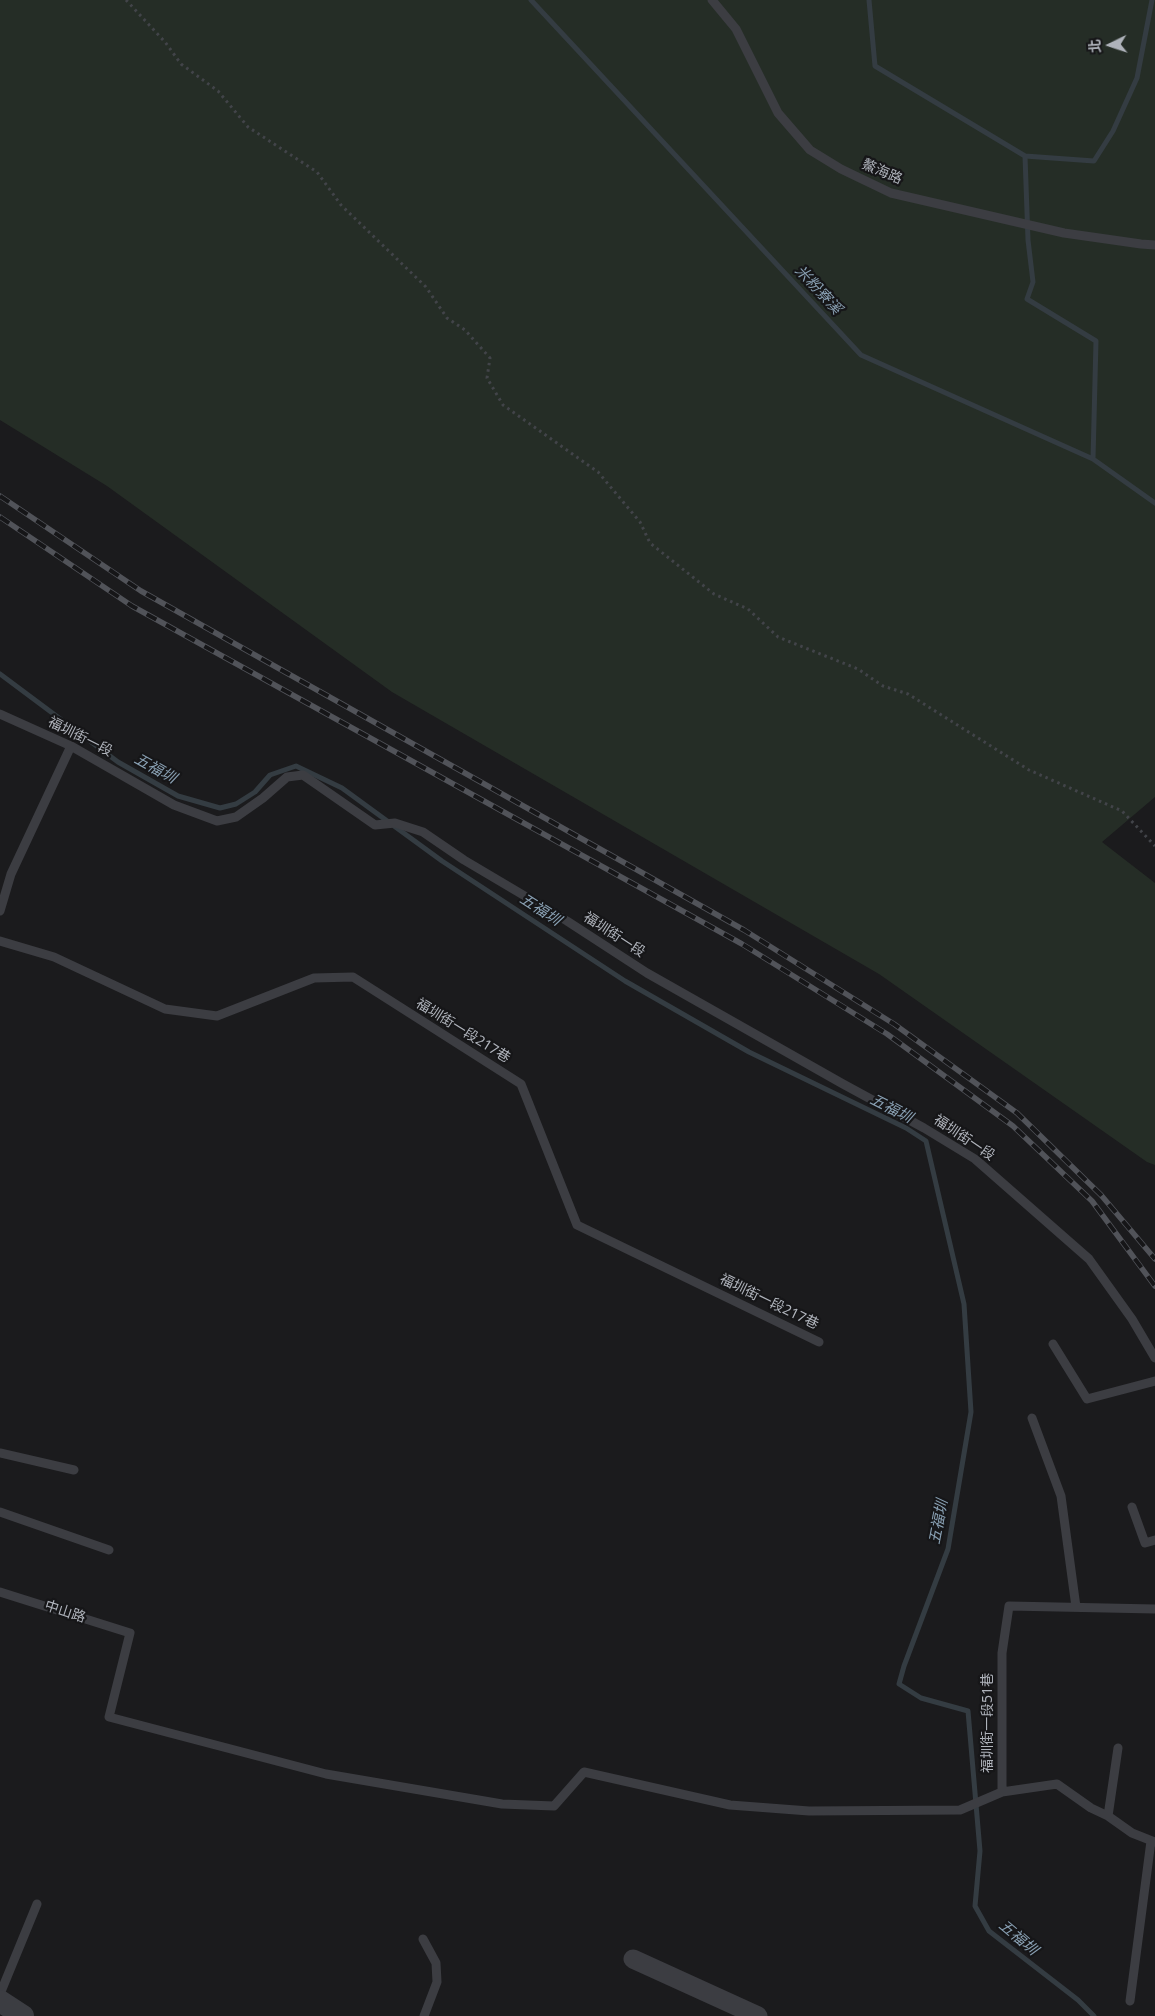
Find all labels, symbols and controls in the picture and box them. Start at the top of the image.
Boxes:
north arrow [1085,20,1135,70]
text: 北 [1085,38,1105,54]
street label: 鰲海路 [859,156,905,188]
water label: 米粉寮溪 [791,262,845,318]
street label: 福圳街一段 [45,714,115,760]
water label: 五福圳 [131,750,179,788]
water label: 五福圳 [516,890,564,930]
street label: 福圳街一段 [580,909,648,961]
street label: 福圳街一段217巷 [413,995,513,1067]
water label: 五福圳 [867,1091,915,1127]
street label: 福圳街一段 [930,1111,998,1165]
street label: 福圳街一段217巷 [717,1271,821,1333]
water label: 五福圳 [926,1498,952,1546]
street label: 中山路 [42,1598,88,1626]
street label: 福圳街一段51巷 [980,1673,996,1773]
water label: 五福圳 [995,1917,1041,1959]

